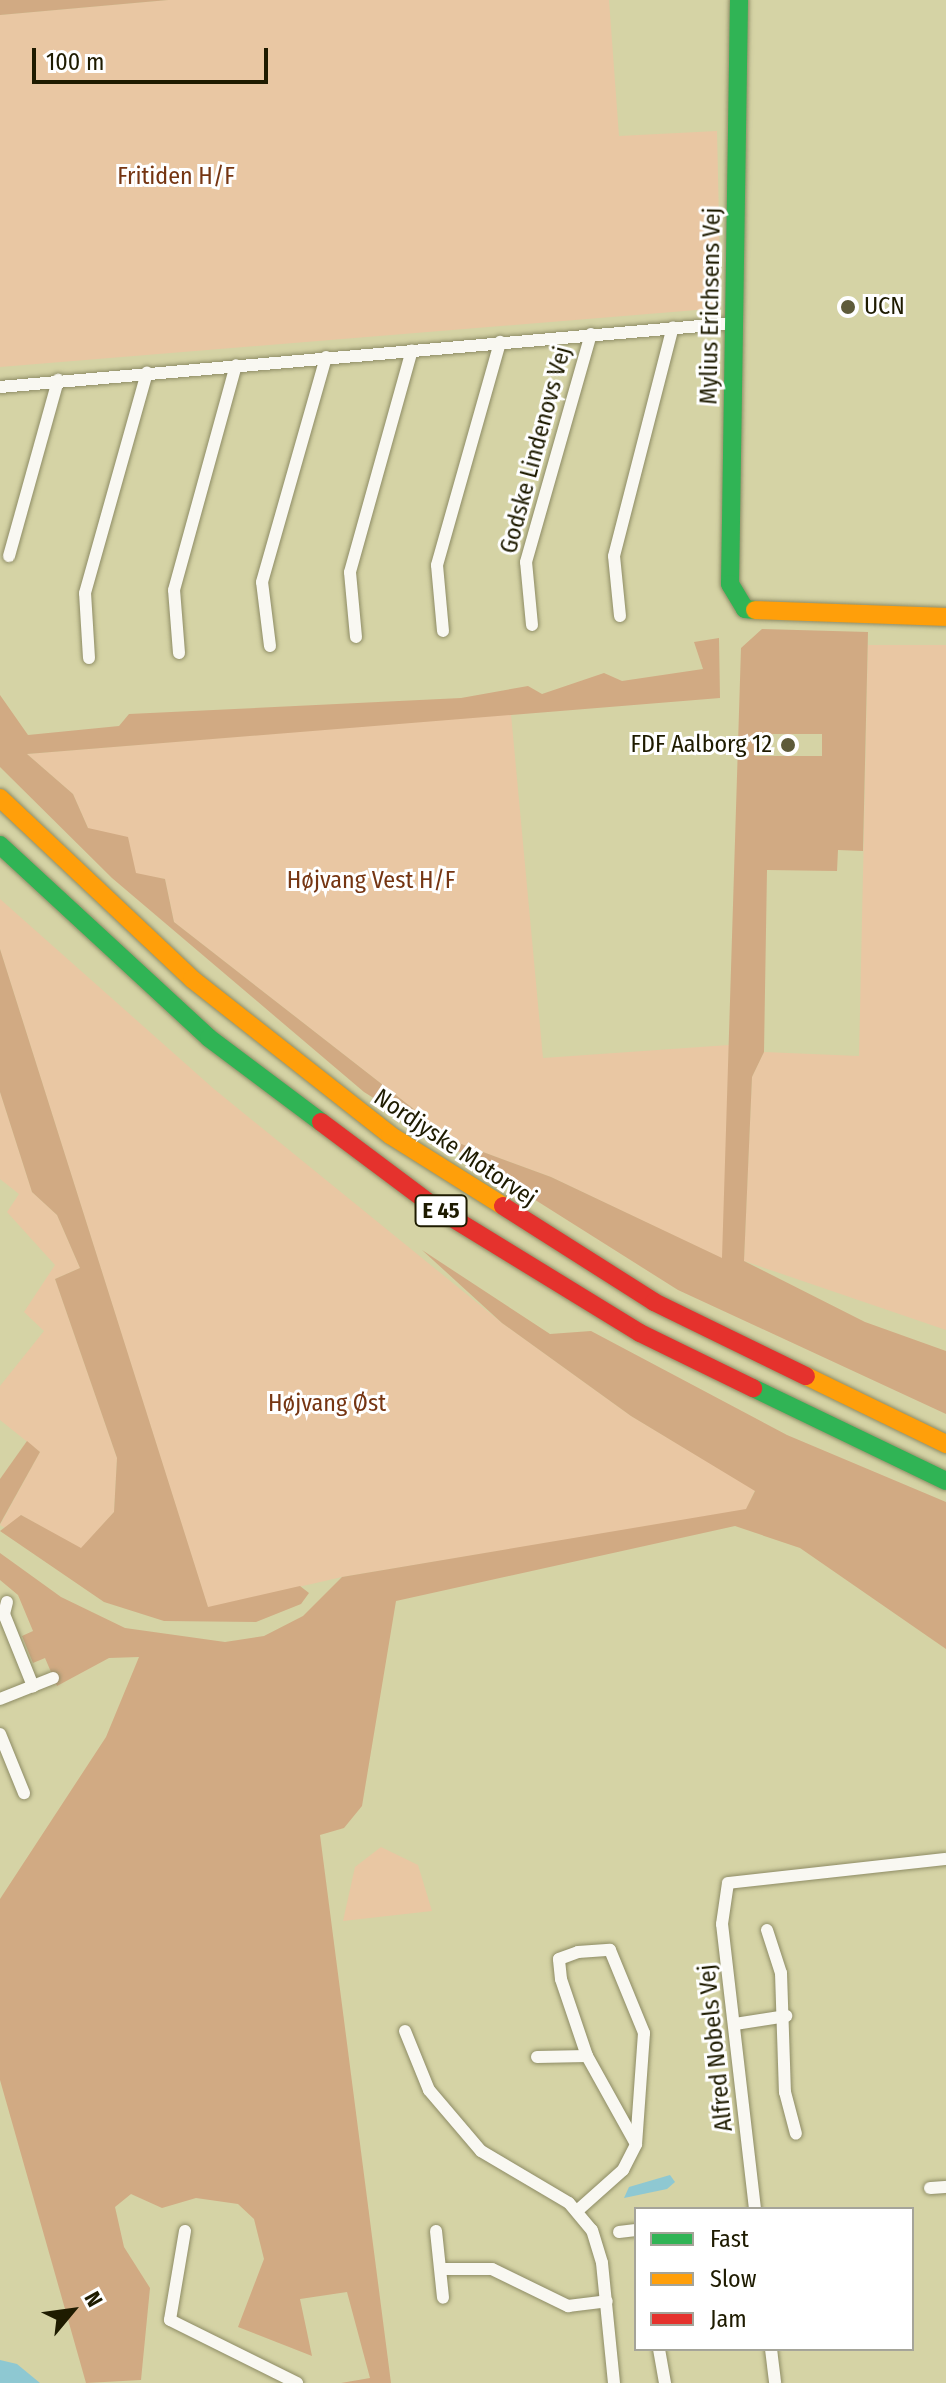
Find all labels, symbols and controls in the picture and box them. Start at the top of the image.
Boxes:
scale bar [36,32,272,82]
text: 100 m [46,48,104,76]
park label: Fritiden H/F [117,163,235,191]
street label: Mylius Erichsens Vej [695,207,727,405]
place label: UCN [864,293,905,321]
marker: UCN [839,298,857,316]
street label: Godske Lindenovs Vej [495,343,577,557]
place label: FDF Aalborg 12 [631,731,772,759]
marker: FDF Aalborg 12 [779,736,797,754]
park label: Højvang Vest H/F [287,867,455,895]
street label: Nordjyske Motorvej [368,1083,542,1213]
road number: E 45 [413,1193,469,1229]
park label: Højvang Øst [268,1390,386,1418]
street label: Alfred Nobels Vej [693,1963,739,2133]
legend [634,2207,914,2351]
text: Fast [710,2225,749,2253]
text: Slow [710,2265,756,2293]
north arrow [32,2271,112,2351]
text: N [78,2287,108,2311]
text: Jam [710,2305,747,2333]

